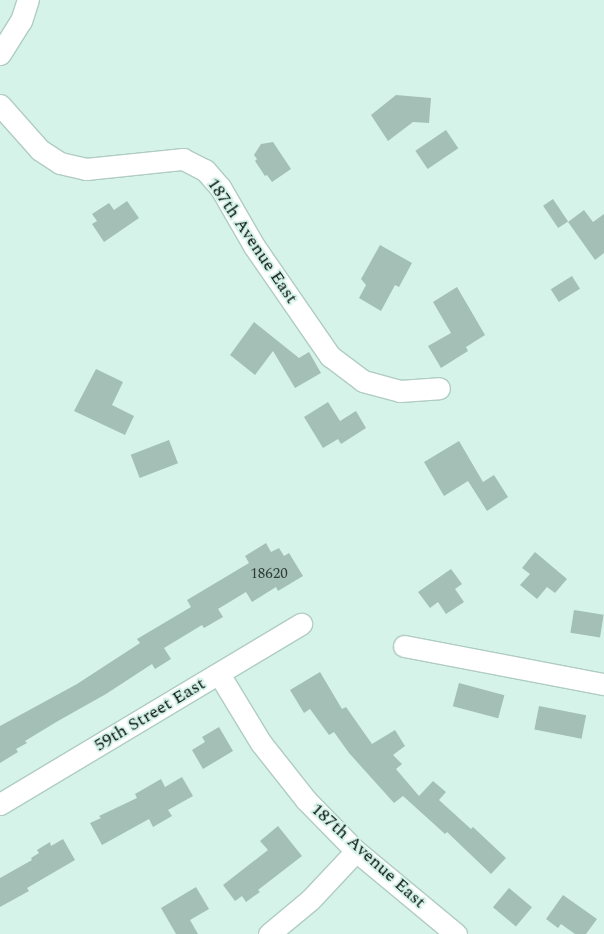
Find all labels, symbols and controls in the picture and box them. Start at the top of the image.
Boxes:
street label: 187th Avenue East [202,174,302,308]
house number: 18620 [250,565,288,583]
street label: 59th Street East [91,673,209,757]
street label: 187th Avenue East [306,799,430,913]

